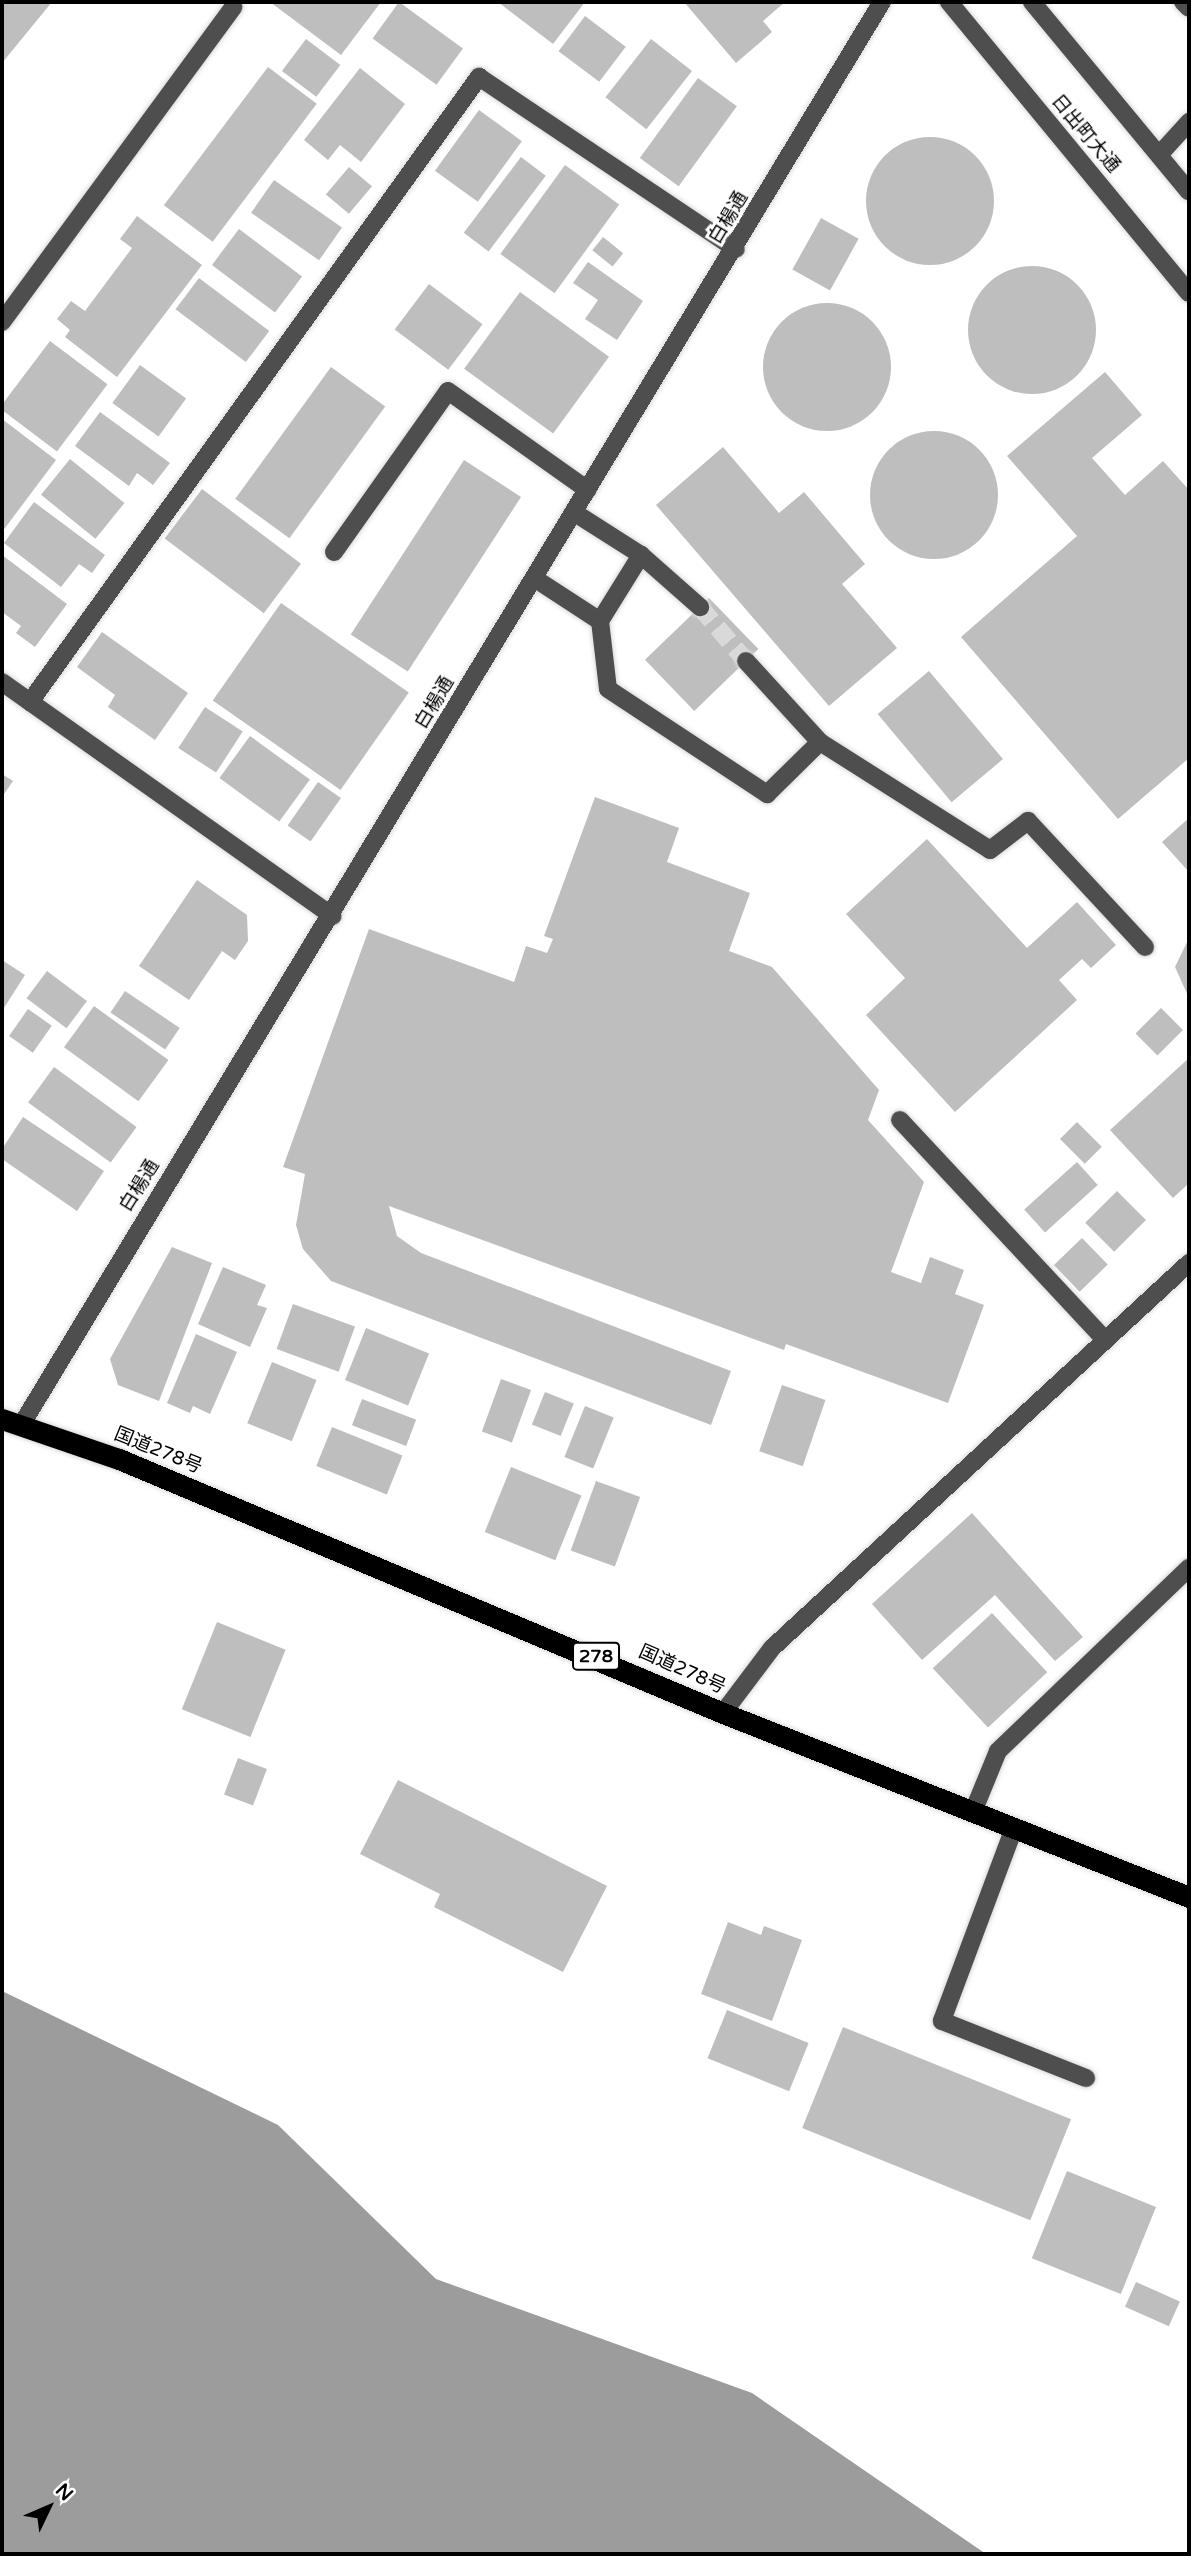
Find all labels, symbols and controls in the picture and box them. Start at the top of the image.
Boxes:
street label: 日出町大通 [1046,90,1124,178]
street label: 白楊通 [705,188,753,248]
street label: 白楊通 [411,673,459,733]
street label: 白楊通 [115,1156,165,1216]
street label: 国道278号 [111,1423,205,1479]
street label: 国道278号 [635,1641,729,1699]
road number: 278 [572,1642,620,1671]
north arrow [14,2472,84,2542]
text: N [51,2479,77,2506]

